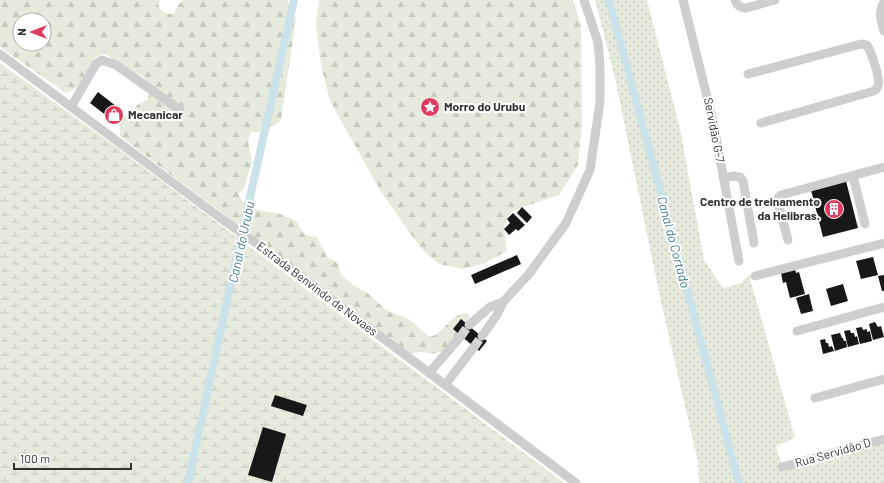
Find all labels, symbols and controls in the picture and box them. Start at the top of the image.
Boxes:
north arrow [12,12,52,52]
text: N [15,28,28,36]
place icon: Morro do Urubu [419,96,441,118]
street label: Servidão G-7 [702,96,728,164]
place label: Morro do Urubu [444,99,525,113]
shop icon: Mecanicar [103,104,125,126]
place label: Mecanicar [128,107,183,121]
water label: Canal do Cortado [654,194,694,290]
place label: Centro de treinamento da Helibras. [700,194,820,222]
building icon: Centro de treinamento da Helibras. [823,198,845,220]
water label: Canal do Urubu [225,200,257,284]
street label: Estrada Benvindo de Novaes [255,238,381,338]
street label: Rua Servidão D [793,435,872,470]
scale bar [14,445,131,471]
text: 100 m [20,451,50,465]

